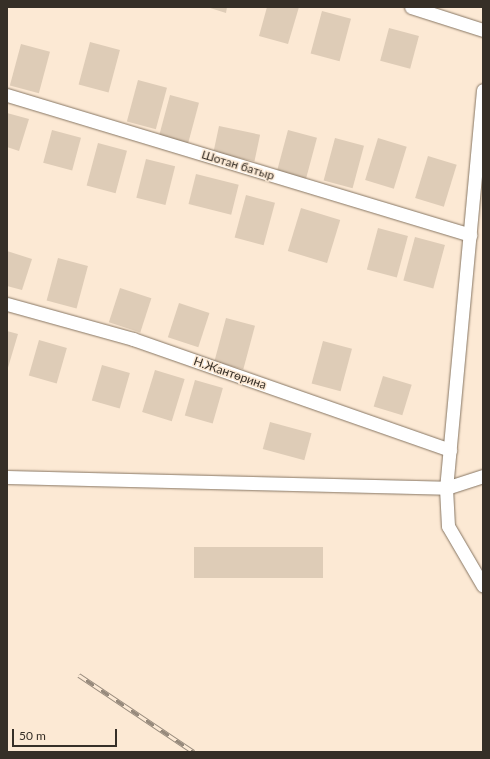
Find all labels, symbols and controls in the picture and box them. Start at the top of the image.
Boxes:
street label: Шотан батыр [200,147,276,183]
street label: Н.Жантөрина [192,354,268,392]
scale bar [14,721,119,747]
text: 50 m [19,728,46,743]

